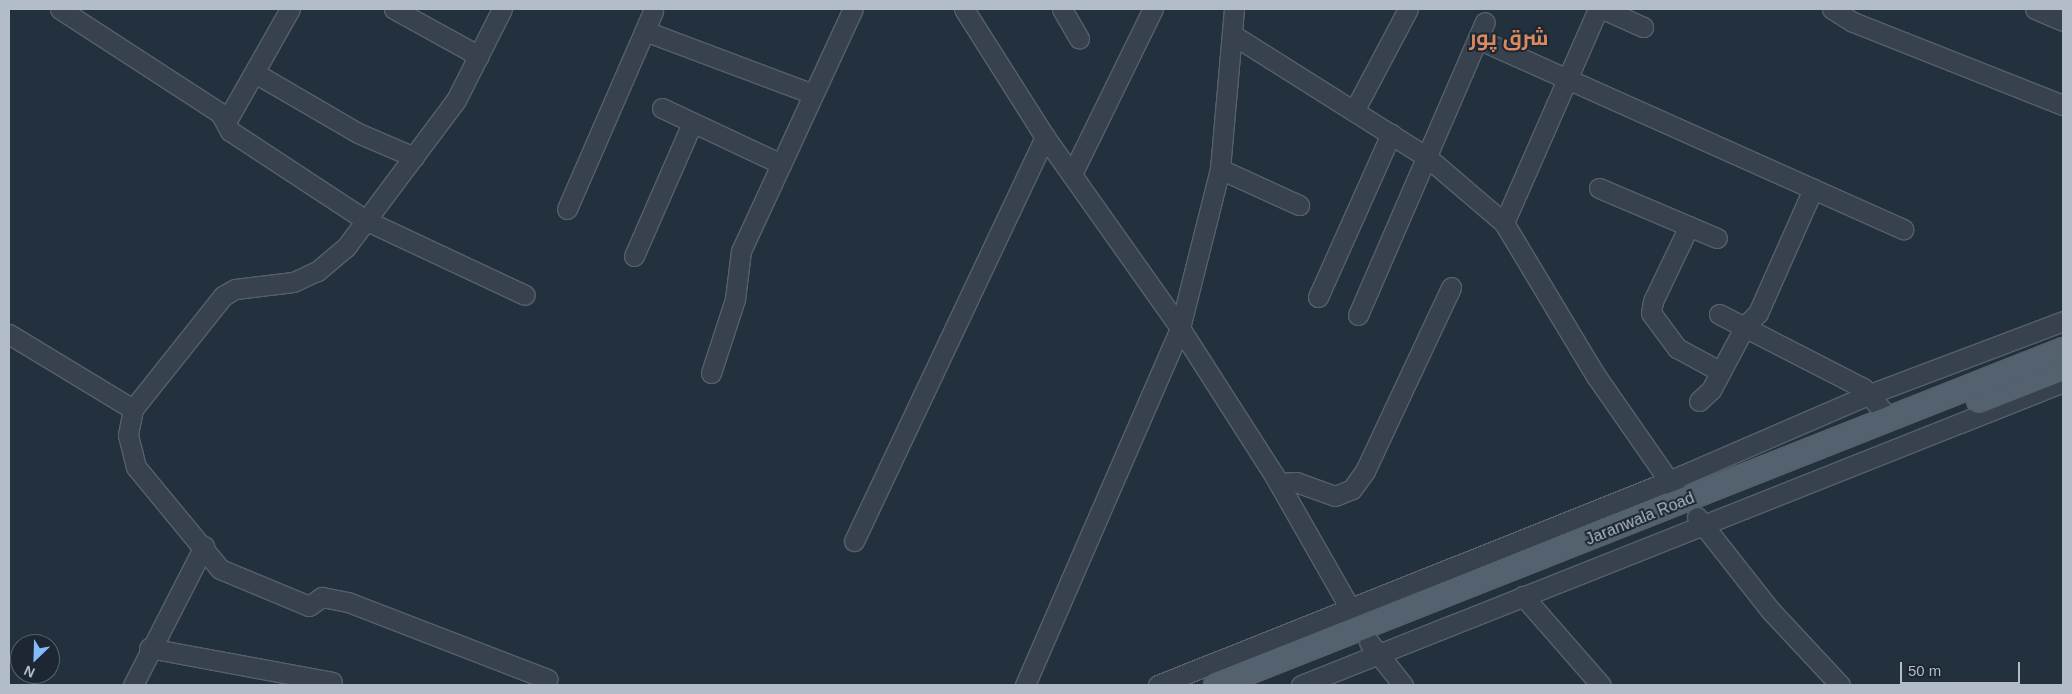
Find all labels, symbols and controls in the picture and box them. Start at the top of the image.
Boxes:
district label: شرق پور [1470,25,1548,51]
street label: Jaranwala Road [1583,488,1697,550]
north arrow [10,634,60,684]
scale bar [1902,652,2022,684]
text: N [21,662,37,681]
text: 50 m [1908,662,1941,679]

